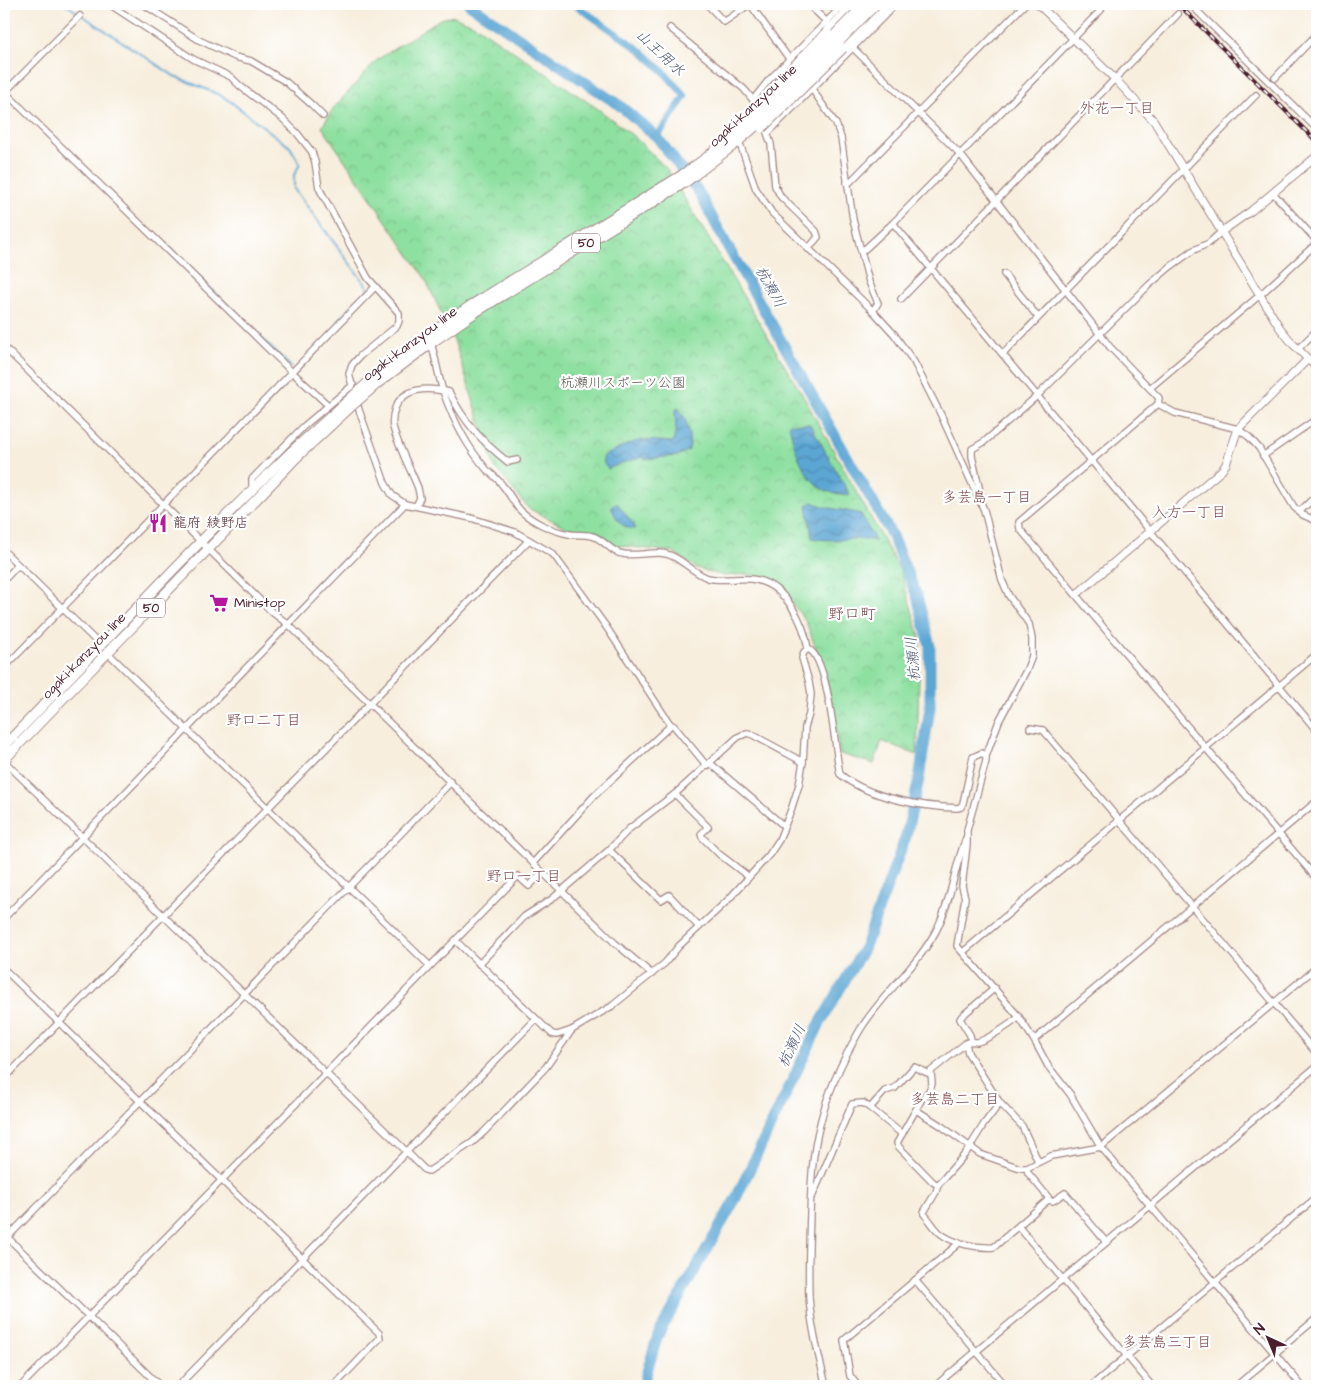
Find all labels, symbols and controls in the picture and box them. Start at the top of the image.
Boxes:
water label: 山王用水 [631,25,689,81]
street label: ogaki-kanzyou line [704,59,802,152]
district label: 外花一丁目 [1079,98,1155,119]
road number: 50 [572,234,600,252]
water label: 杭瀬川 [750,262,790,312]
street label: ogaki-kanzyou line [358,301,462,386]
park label: 杭瀬川スポーツ公園 [560,373,686,393]
district label: 多芸島一丁目 [942,487,1032,508]
district label: 入方一丁目 [1151,502,1227,523]
restaurant icon: 龍府 綾野店 [147,512,169,534]
place label: 龍府 綾野店 [173,513,249,533]
supermarket icon: Ministop [208,592,230,614]
place label: Ministop [234,593,285,613]
road number: 50 [137,598,165,618]
district label: 野口町 [828,603,876,625]
street label: ogaki-kanzyou line [37,608,131,704]
water label: 杭瀬川 [901,636,925,682]
district label: 野口二丁目 [226,710,302,731]
district label: 野口一丁目 [486,866,562,887]
water label: 杭瀬川 [773,1021,811,1071]
district label: 多芸島二丁目 [910,1089,1000,1110]
north arrow [1244,1312,1294,1362]
text: N [1250,1319,1270,1340]
district label: 多芸島三丁目 [1122,1332,1212,1353]

